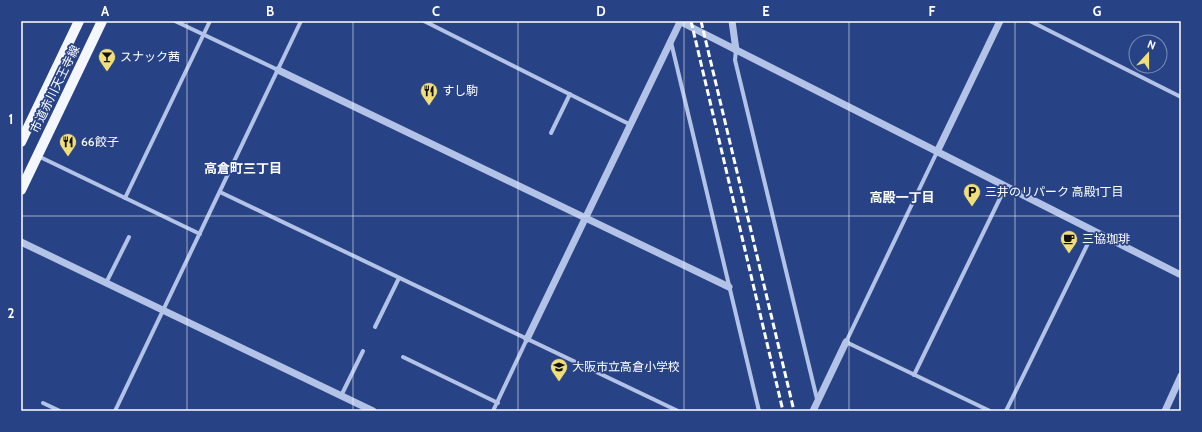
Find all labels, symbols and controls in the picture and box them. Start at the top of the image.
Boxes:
text: A [101,3,110,19]
text: B [266,3,274,19]
text: C [432,3,440,19]
text: D [596,3,606,19]
text: E [762,3,770,19]
text: F [929,3,936,19]
text: G [1093,3,1102,19]
north arrow [1128,34,1168,74]
text: N [1145,37,1158,53]
street label: 市道赤川天王寺線 [27,42,82,135]
bar icon: スナック茜 [97,47,117,72]
place label: スナック茜 [120,49,180,64]
restaurant icon: すし駒 [419,81,439,106]
place label: すし駒 [442,83,478,98]
text: 1 [9,111,13,127]
restaurant icon: 66餃子 [58,132,78,157]
place label: 66餃子 [81,134,119,149]
district label: 高倉町三丁目 [204,160,282,176]
parking icon: 三井のリパーク 高殿1丁目 [962,182,982,207]
place label: 三井のリパーク 高殿1丁目 [985,184,1124,199]
district label: 高殿一丁目 [869,189,935,205]
cafe icon: 三協珈琲 [1059,229,1079,254]
place label: 三協珈琲 [1082,231,1130,246]
text: 2 [8,305,15,321]
school or university icon: 大阪市立高倉小学校 [549,357,569,382]
place label: 大阪市立高倉小学校 [572,359,680,374]

